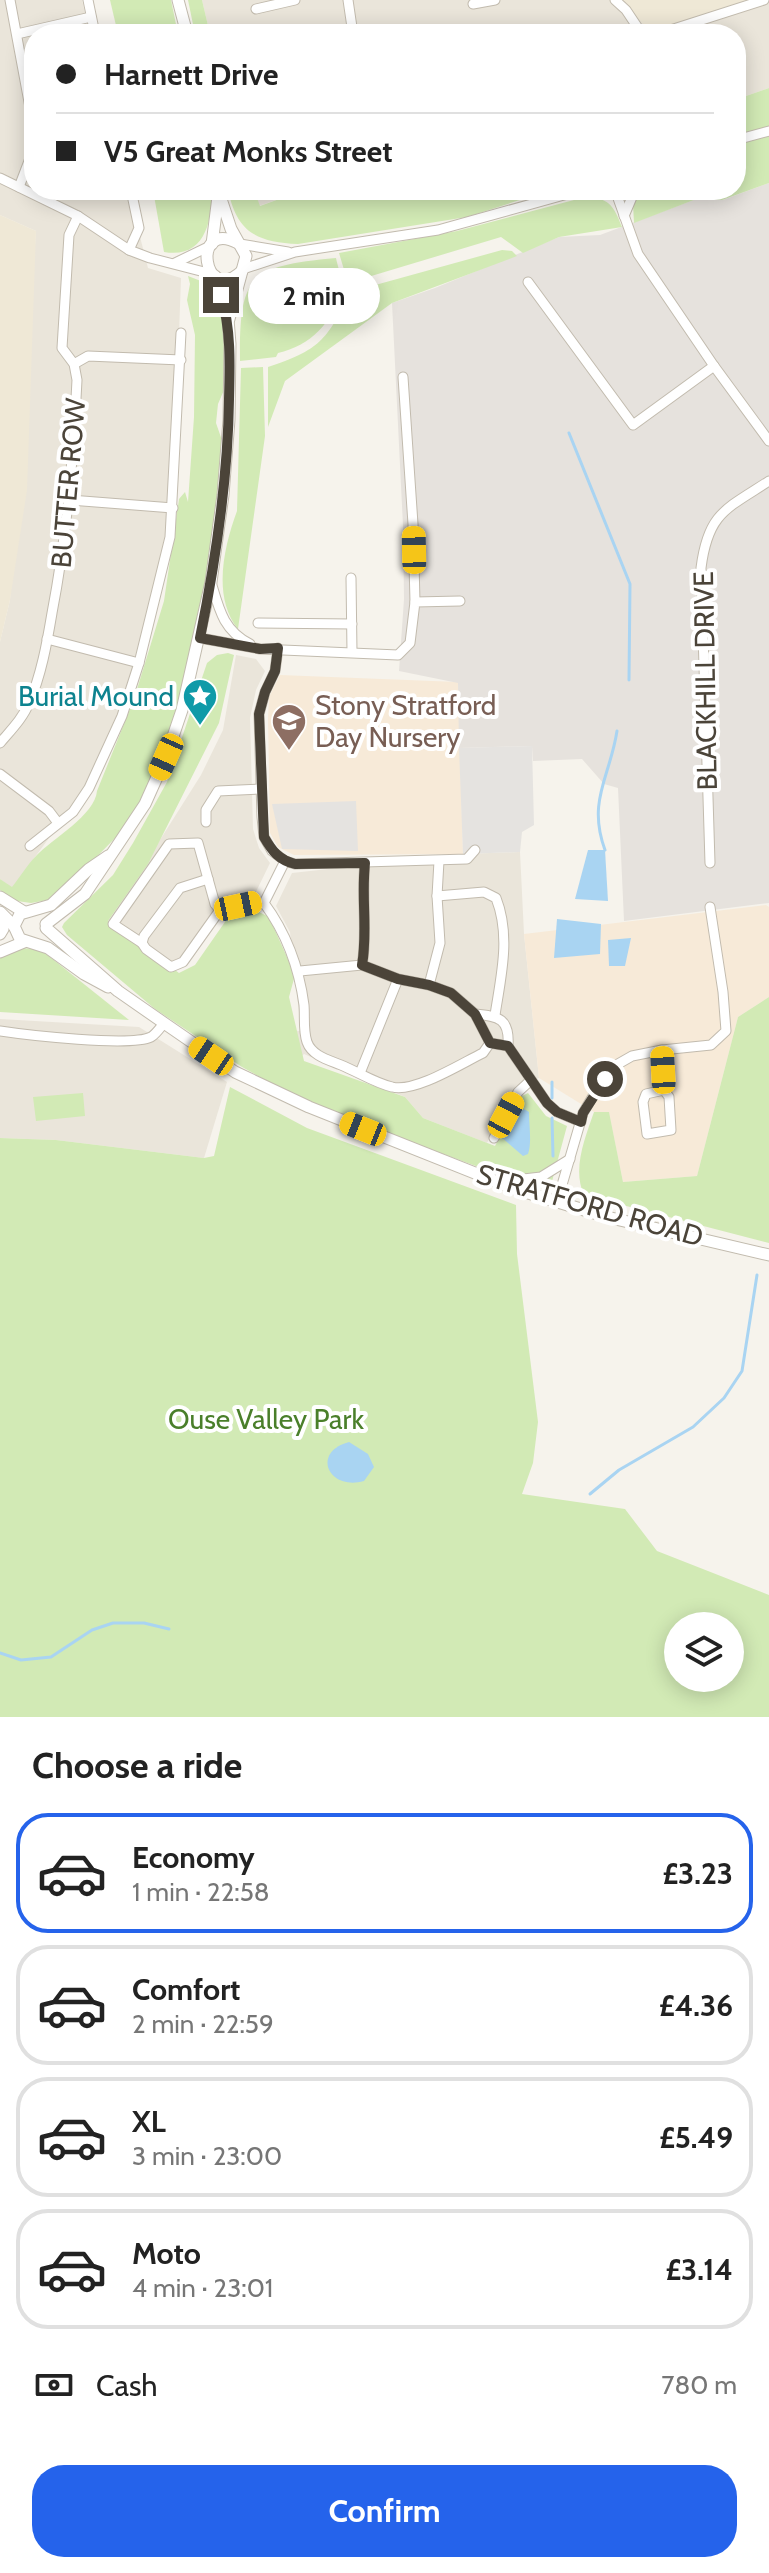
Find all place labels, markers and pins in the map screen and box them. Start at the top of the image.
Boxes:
place icon: Burial Mound [181,677,219,727]
place label: Burial Mound [18,679,174,713]
place label: Stony Stratford Day Nursery [315,688,496,754]
school or university icon: Stony Stratford Day Nursery [270,702,308,752]

